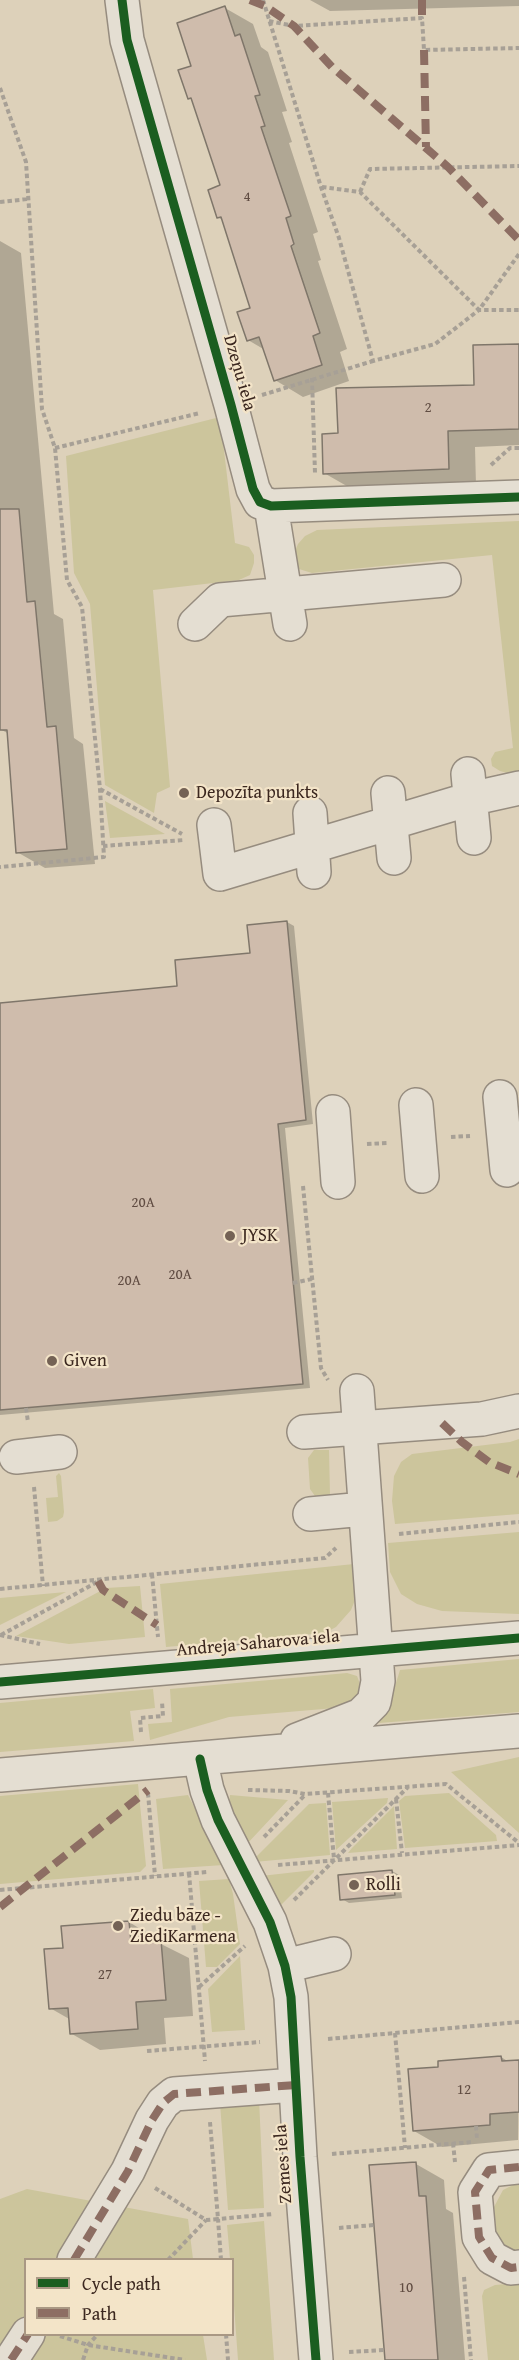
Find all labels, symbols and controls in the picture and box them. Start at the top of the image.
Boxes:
house number: 4 [243,188,251,206]
street label: Dzeņu iela [218,332,260,414]
house number: 2 [424,399,432,417]
place label: Depozīta punkts [196,782,318,804]
marker: Depozīta punkts [177,786,191,800]
house number: 20A [131,1194,155,1212]
place label: JYSK [242,1225,278,1247]
marker: JYSK [223,1229,237,1243]
house number: 20A [168,1266,192,1284]
house number: 20A [117,1272,141,1290]
place label: Given [64,1350,107,1372]
marker: Given [45,1354,59,1368]
street label: Andreja Saharova iela [176,1626,340,1662]
place label: Rolli [366,1874,401,1896]
marker: Rolli [347,1878,361,1892]
place label: Ziedu bāze - ZiediKarmena [130,1905,236,1948]
marker: Ziedu bāze - ZiediKarmena [111,1919,125,1933]
house number: 27 [98,1966,112,1984]
house number: 12 [457,2081,471,2099]
street label: Zemes iela [270,2124,298,2204]
legend [24,2258,234,2336]
text: Cycle path [82,2270,161,2297]
house number: 10 [399,2279,413,2297]
text: Path [82,2300,117,2327]

